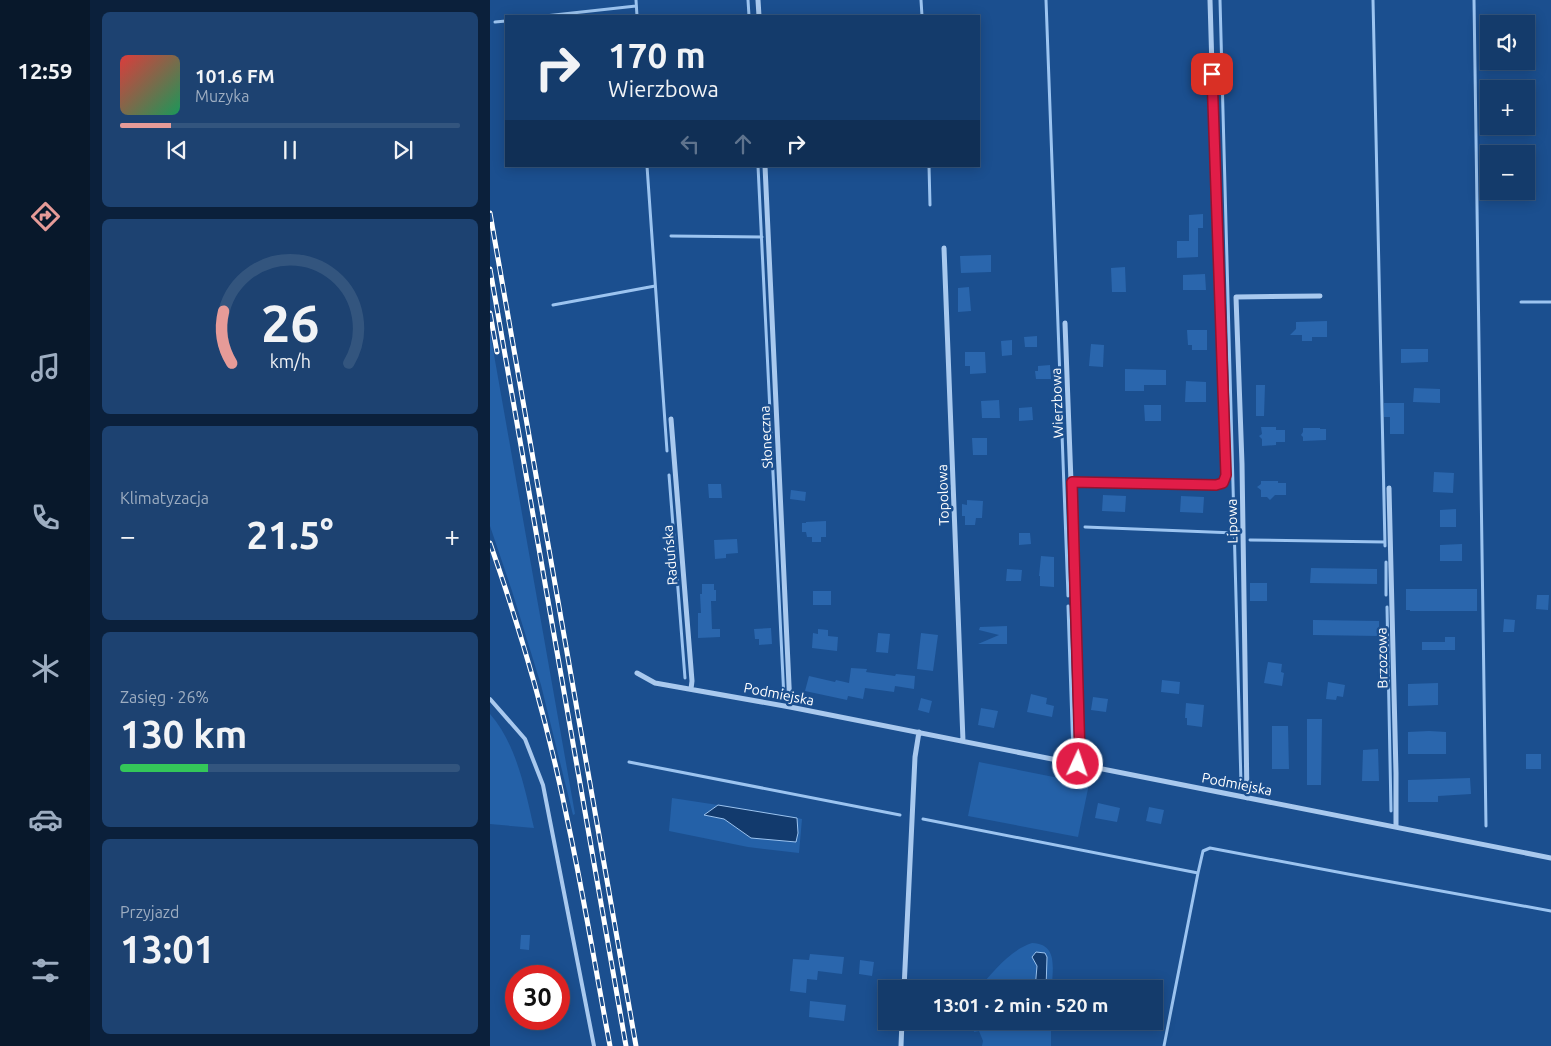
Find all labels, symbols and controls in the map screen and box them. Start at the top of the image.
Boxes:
map controls [1480,15,1535,200]
button: sound [1480,15,1535,70]
icon: right [525,35,590,100]
text: 170 m [608,35,706,75]
pin [1191,53,1233,95]
text: 12:59 [17,58,73,83]
icon: arrive [1198,60,1226,88]
text: 101.6 FM [195,65,275,87]
text: Wierzbowa [608,76,719,101]
button: + [1480,80,1535,135]
text: Muzyka [195,87,249,105]
icon: left [676,130,704,158]
icon: ahead [729,130,757,158]
icon: right [782,130,810,158]
icon: previous [163,136,191,164]
icon: pause [276,136,304,164]
icon: next [389,136,417,164]
button: − [1480,145,1535,200]
icon: directions [28,199,63,234]
text: 26 [261,294,319,352]
icon: music [28,350,63,385]
text: km/h [269,351,311,371]
street label: Wierzbowa [1048,367,1066,439]
street label: Słoneczna [756,405,776,469]
street label: Topolowa [934,464,952,526]
text: Klimatyzacja [120,489,209,507]
street label: Lipowa [1224,498,1240,544]
icon: phone [28,500,63,535]
text: 21.5° [246,514,334,556]
text: − [120,520,136,551]
text: + [444,520,460,551]
street label: Raduńska [659,524,681,586]
street label: Brzozowa [1373,627,1391,689]
icon: climate [28,651,63,686]
street label: Podmiejska [742,679,816,709]
text: Zasięg · 26% [120,688,209,706]
text: 130 km [120,713,247,755]
position arrow [1051,737,1103,789]
street label: Podmiejska [1200,769,1274,799]
icon: car [28,802,63,837]
text: Przyjazd [120,903,179,921]
text: 13:01 [120,928,215,970]
icon: filters [28,953,63,988]
speed limit sign: 30 [505,965,570,1030]
text: 13:01 · 2 min · 520 m [933,994,1108,1016]

